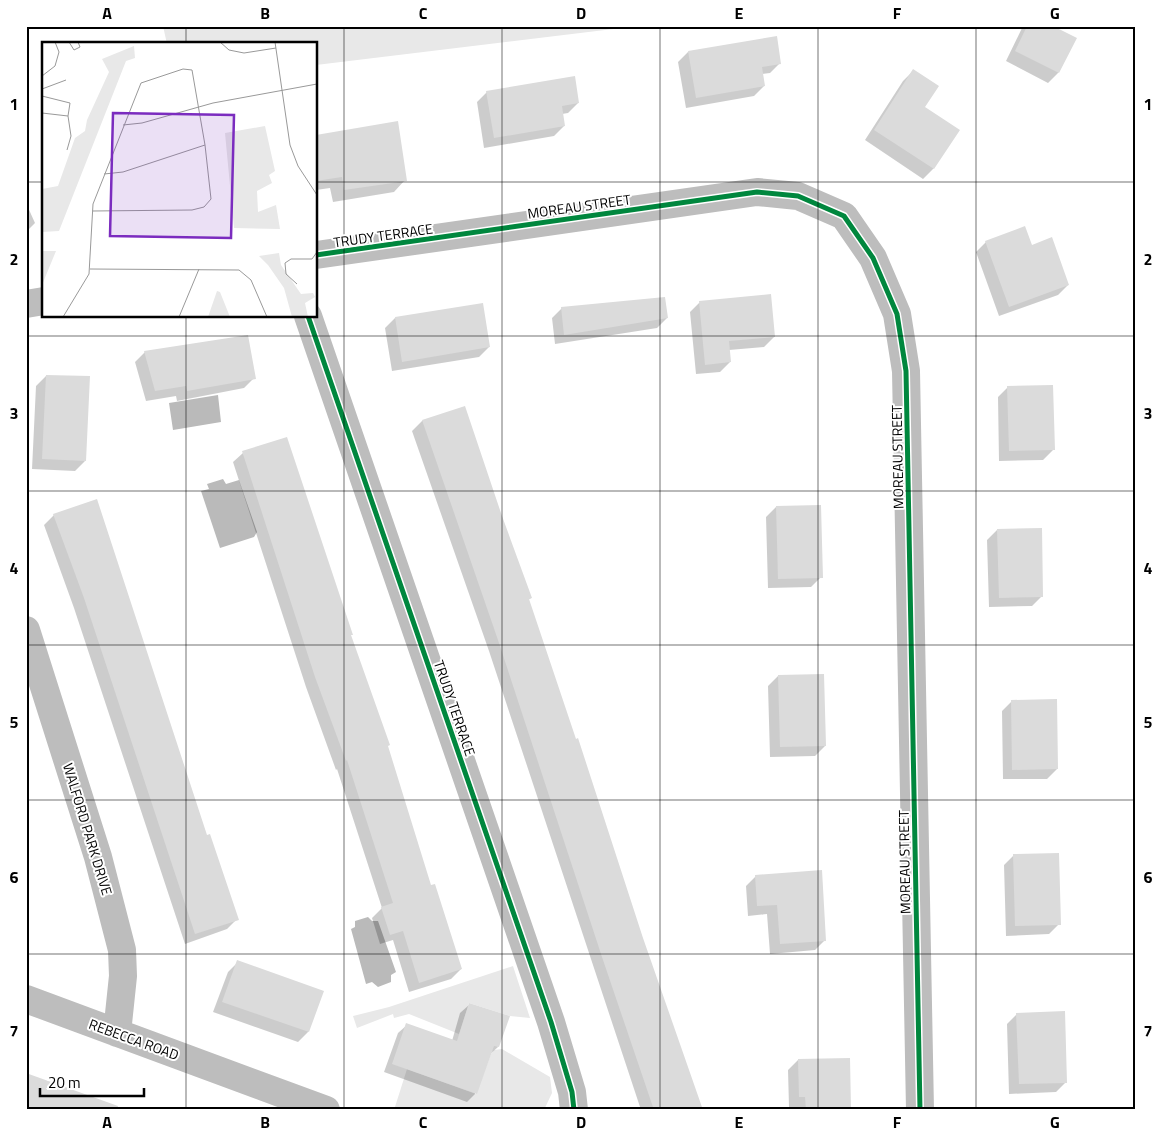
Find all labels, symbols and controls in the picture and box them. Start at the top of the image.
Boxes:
text: A [102,1,112,25]
text: B [260,1,270,25]
text: C [419,1,428,25]
text: D [576,1,586,25]
text: E [735,1,744,25]
text: F [893,1,902,25]
text: G [1050,1,1060,25]
inset map [42,42,318,318]
text: 1 [10,92,18,116]
text: 1 [1144,92,1152,116]
street label: MOREAU STREET [526,188,633,224]
street label: TRUDY TERRACE [332,218,434,252]
text: 2 [10,247,18,271]
text: 2 [1144,247,1152,271]
text: 3 [10,401,18,425]
text: 3 [1144,401,1152,425]
street label: MOREAU STREET [886,404,908,509]
text: 4 [10,556,19,580]
text: 4 [1144,556,1153,580]
street label: TRUDY TERRACE [429,657,481,759]
text: 5 [10,710,19,734]
text: 5 [1144,710,1153,734]
street label: WALFORD PARK DRIVE [58,760,118,898]
street label: MOREAU STREET [893,809,915,914]
text: 6 [10,865,19,889]
text: 6 [1144,865,1153,889]
street label: REBECCA ROAD [86,1013,182,1065]
text: 7 [10,1019,18,1043]
text: 7 [1144,1019,1152,1043]
scale bar [40,1066,144,1098]
text: 20 m [48,1071,81,1094]
text: A [102,1110,112,1134]
text: B [260,1110,270,1134]
text: C [419,1110,428,1134]
text: D [576,1110,586,1134]
text: E [735,1110,744,1134]
text: F [893,1110,902,1134]
text: G [1050,1110,1060,1134]

